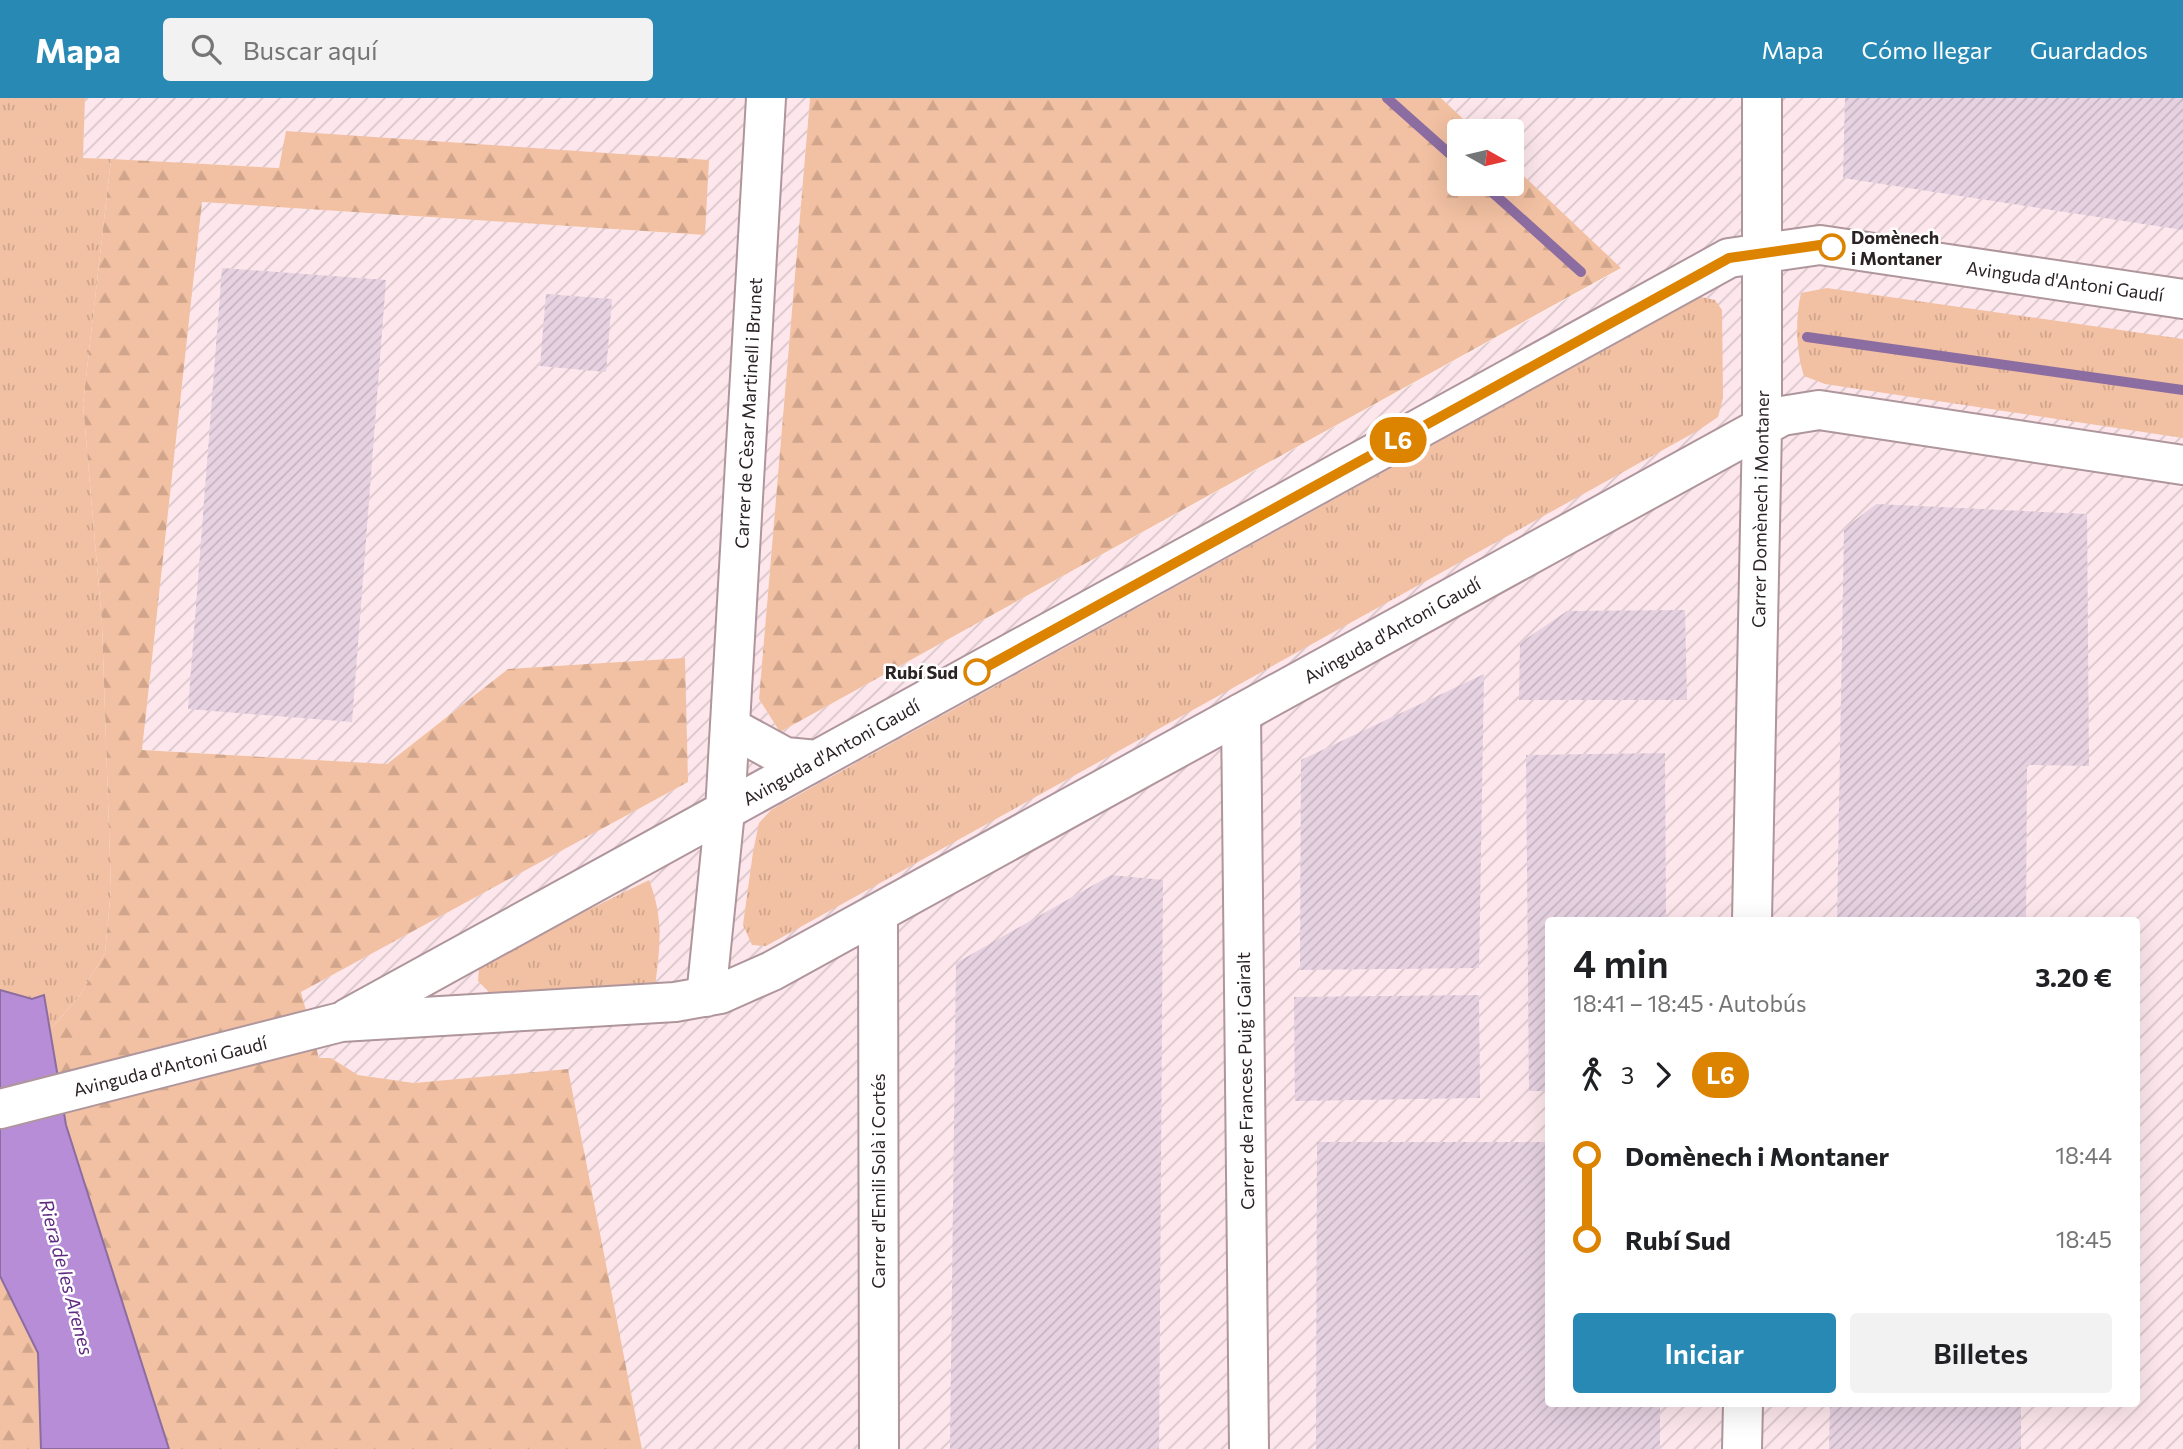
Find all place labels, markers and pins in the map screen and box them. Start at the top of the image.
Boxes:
place label: Domènech i Montaner [1851,226,1943,269]
marker: Domènech i Montaner [1819,234,1845,260]
marker: Rubí Sud [964,659,990,685]
place label: Rubí Sud [885,661,958,683]

